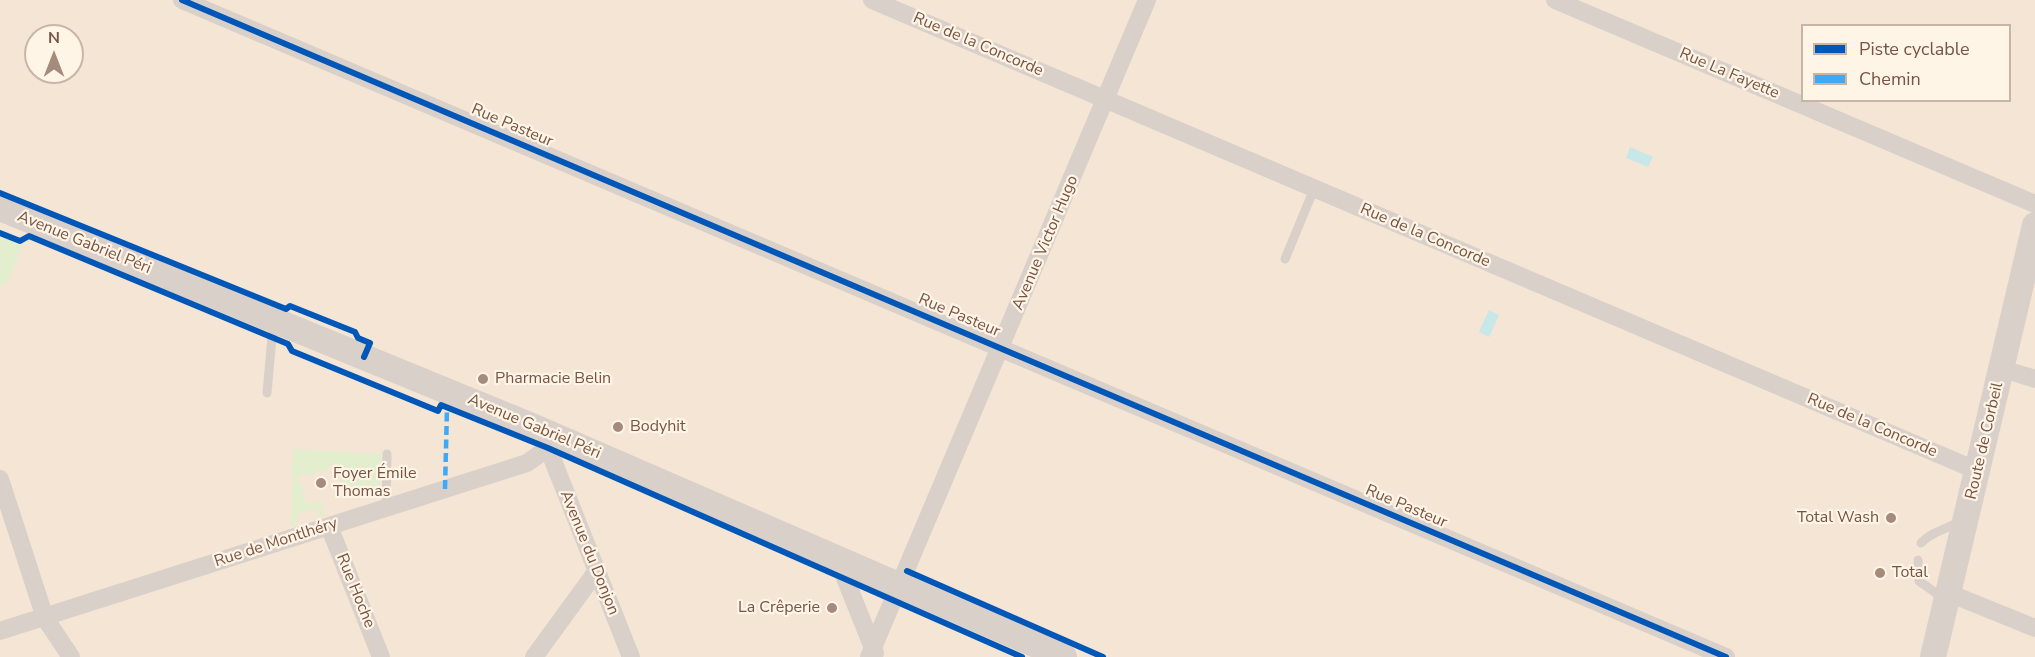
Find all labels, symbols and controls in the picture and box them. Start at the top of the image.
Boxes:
street label: Rue de la Concorde [910,9,1046,81]
north arrow [24,24,84,84]
legend [1801,24,2011,102]
text: N [48,27,60,49]
text: Piste cyclable [1859,37,1970,61]
street label: Rue La Fayette [1676,44,1782,104]
text: Chemin [1859,67,1921,91]
street label: Rue Pasteur [468,100,556,152]
street label: Avenue Victor Hugo [1009,173,1083,313]
street label: Rue de la Concorde [1357,200,1493,272]
street label: Avenue Gabriel Péri [14,207,154,279]
street label: Rue Pasteur [915,290,1003,342]
place label: Pharmacie Belin [495,369,611,389]
marker: Pharmacie Belin [476,372,490,386]
street label: Route de Corbeil [1962,381,2008,501]
street label: Avenue Gabriel Péri [465,390,603,464]
street label: Rue de la Concorde [1804,390,1940,462]
place label: Bodyhit [630,417,686,437]
marker: Bodyhit [611,420,625,434]
place label: Foyer Émile Thomas [333,464,417,502]
marker: Foyer Émile Thomas [314,476,328,490]
street label: Rue Pasteur [1362,481,1450,533]
street label: Avenue du Donjon [555,488,623,618]
place label: Total Wash [1797,508,1879,528]
marker: Total Wash [1884,511,1898,525]
street label: Rue de Montlhéry [212,514,340,572]
street label: Rue Hoche [331,551,379,631]
place label: Total [1892,563,1928,583]
marker: Total [1873,566,1887,580]
place label: La Crêperie [738,598,820,618]
marker: La Crêperie [825,601,839,615]

